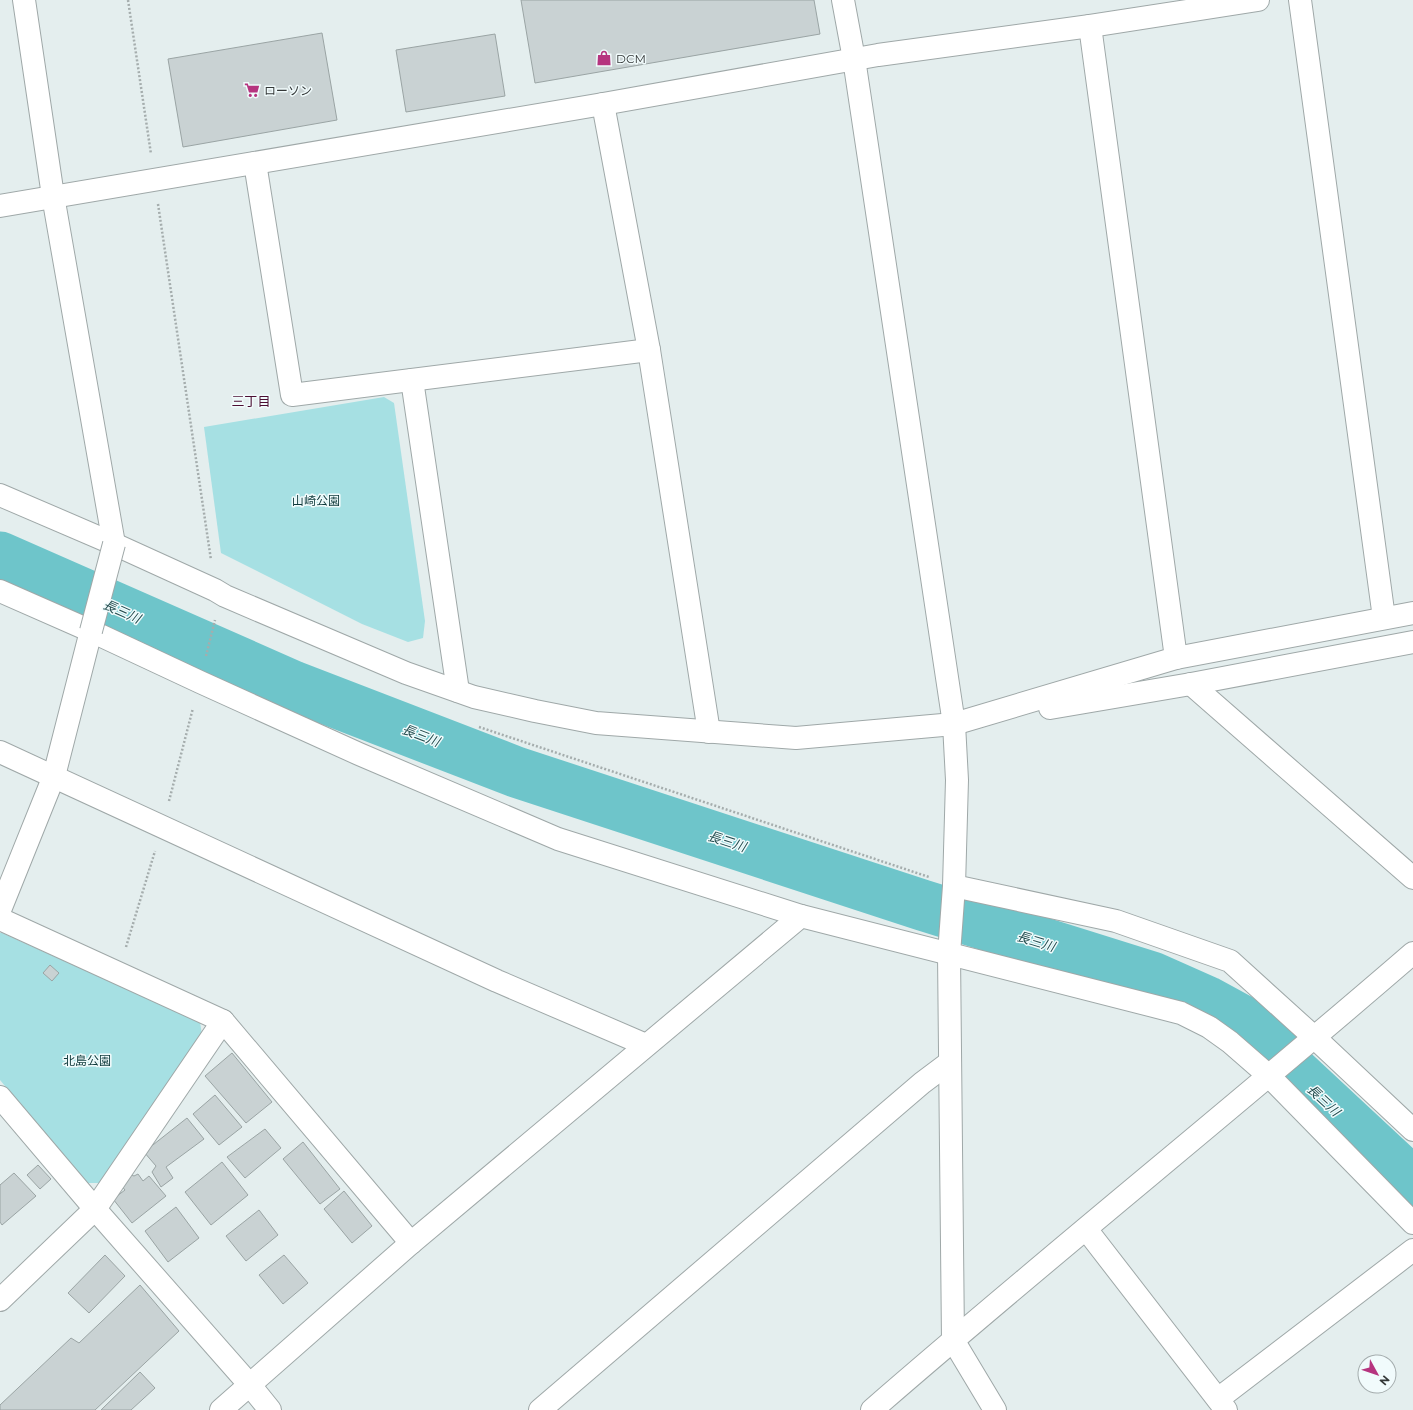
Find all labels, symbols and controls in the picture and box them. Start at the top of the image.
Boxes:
shop icon: DCM [595,49,613,67]
place label: DCM [616,51,646,66]
supermarket icon: ローソン [243,81,261,99]
place label: ローソン [264,83,312,98]
district label: 三丁目 [231,393,271,409]
park label: 山崎公園 [292,493,340,508]
water label: 長三川 [101,596,145,627]
water label: 長三川 [400,721,444,750]
water label: 長三川 [706,827,750,855]
water label: 長三川 [1015,928,1059,955]
park label: 北島公園 [63,1053,111,1068]
water label: 長三川 [1304,1081,1345,1121]
north arrow [1357,1354,1397,1394]
text: N [1376,1373,1393,1388]

